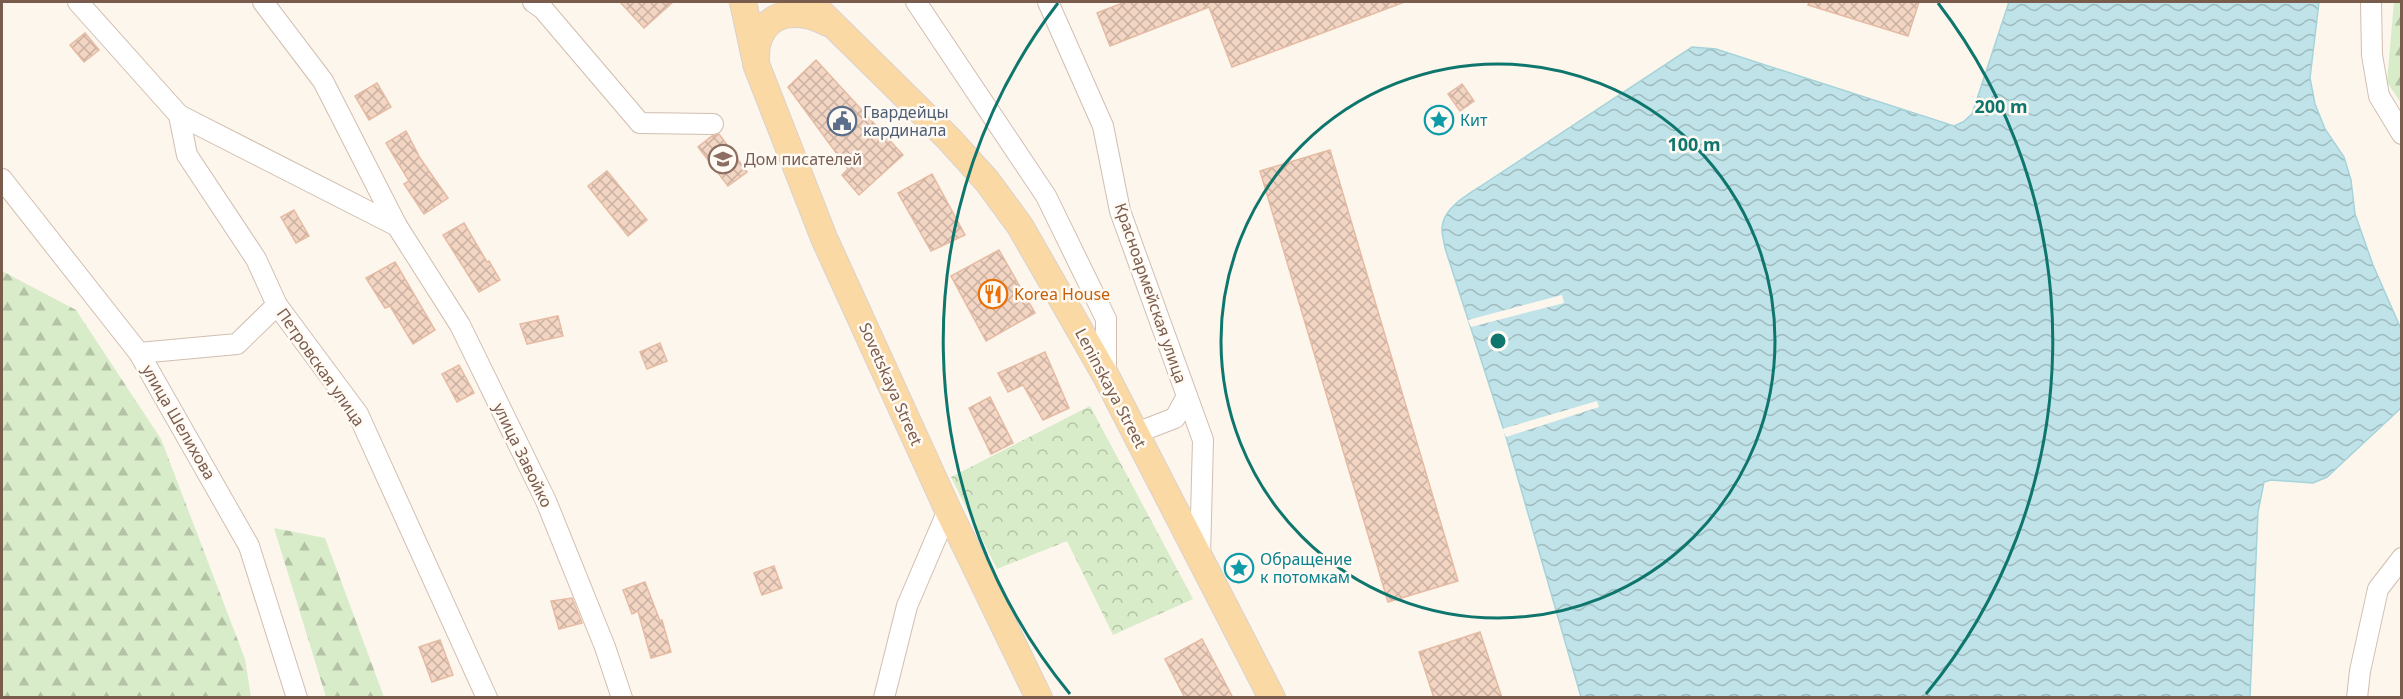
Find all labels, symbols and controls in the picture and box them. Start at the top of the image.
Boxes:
text: 200 m [1974,94,2028,118]
place label: Гвардейцы кардинала [863,101,949,141]
place icon: Кит [1423,104,1455,136]
public building icon: Гвардейцы кардинала [826,105,858,137]
place label: Кит [1460,109,1488,131]
text: 100 m [1667,132,1721,156]
school or university icon: Дом писателей [707,143,739,175]
place label: Дом писателей [744,148,862,170]
street label: Красноармейская улица [1110,200,1192,386]
restaurant icon: Korea House [977,278,1009,310]
place label: Korea House [1014,283,1110,305]
street label: Петровская улица [272,303,370,431]
street label: Sovetskaya Street [854,319,928,449]
street label: Leninskaya Street [1070,324,1152,452]
centre of rings [1488,331,1508,351]
street label: улица Шелихова [137,360,221,484]
street label: улица Завойко [488,399,558,511]
place label: Обращение к потомкам [1260,548,1352,588]
place icon: Обращение к потомкам [1223,552,1255,584]

